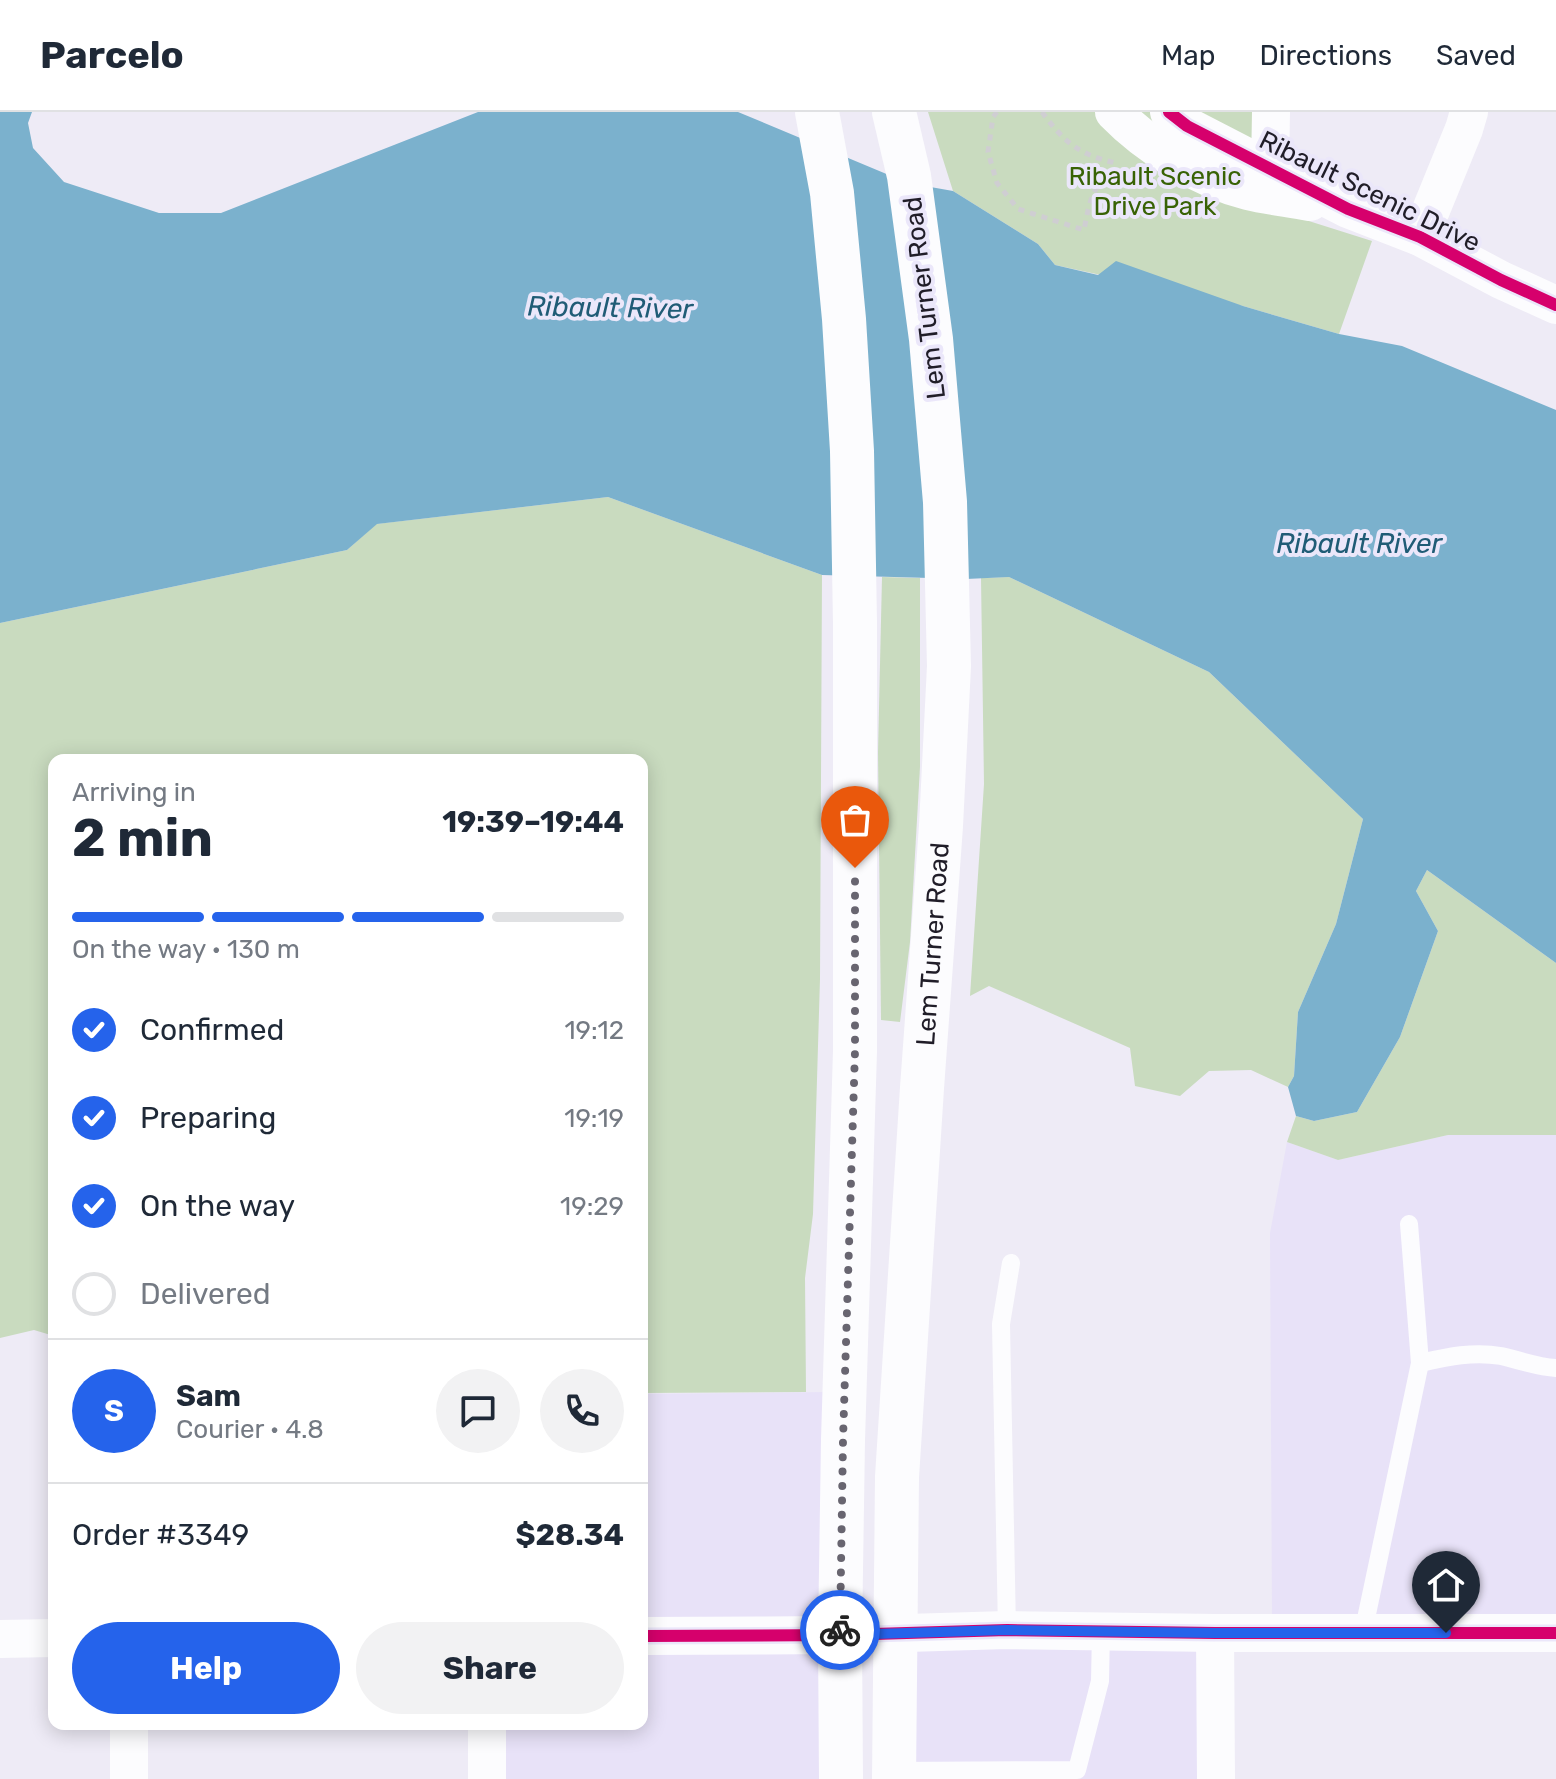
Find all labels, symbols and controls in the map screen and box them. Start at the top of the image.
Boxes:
text: Parcelo [40,32,184,78]
text: Map [1161,39,1215,72]
text: Directions [1259,39,1392,72]
text: Saved [1436,39,1516,72]
street label: Ribault Scenic Drive [1254,124,1485,258]
park label: Ribault Scenic Drive Park [1068,161,1242,222]
street label: Lem Turner Road [897,195,952,401]
water label: Ribault River [527,290,695,325]
water label: Ribault River [1276,527,1443,560]
text: Arriving in [72,777,196,808]
pin [821,786,889,868]
icon: bag [833,798,877,842]
text: 19:39–19:44 [442,804,624,840]
text: 2 min [72,807,213,869]
street label: Lem Turner Road [910,841,956,1047]
text: On the way · 130 m [72,934,300,965]
icon: check [72,1008,116,1052]
text: Confirmed [140,1012,284,1048]
text: 19:12 [564,1015,624,1046]
icon: check [72,1096,116,1140]
text: Preparing [140,1100,276,1136]
text: 19:19 [564,1103,624,1134]
icon: check [72,1184,116,1228]
text: On the way [140,1188,295,1224]
text: 19:29 [560,1191,624,1222]
text: Delivered [140,1276,271,1312]
button: chat [436,1369,520,1453]
button: phone [540,1369,624,1453]
text: Sam [176,1378,241,1414]
text: S [104,1393,124,1429]
text: Courier · 4.8 [176,1414,324,1445]
text: Order #3349 [72,1517,249,1553]
text: $28.34 [516,1517,624,1553]
pin [1412,1551,1480,1633]
icon: home [1424,1563,1468,1607]
courier [800,1590,880,1670]
icon: bike [818,1608,862,1652]
button: Help [72,1622,340,1714]
button: Share [356,1622,624,1714]

